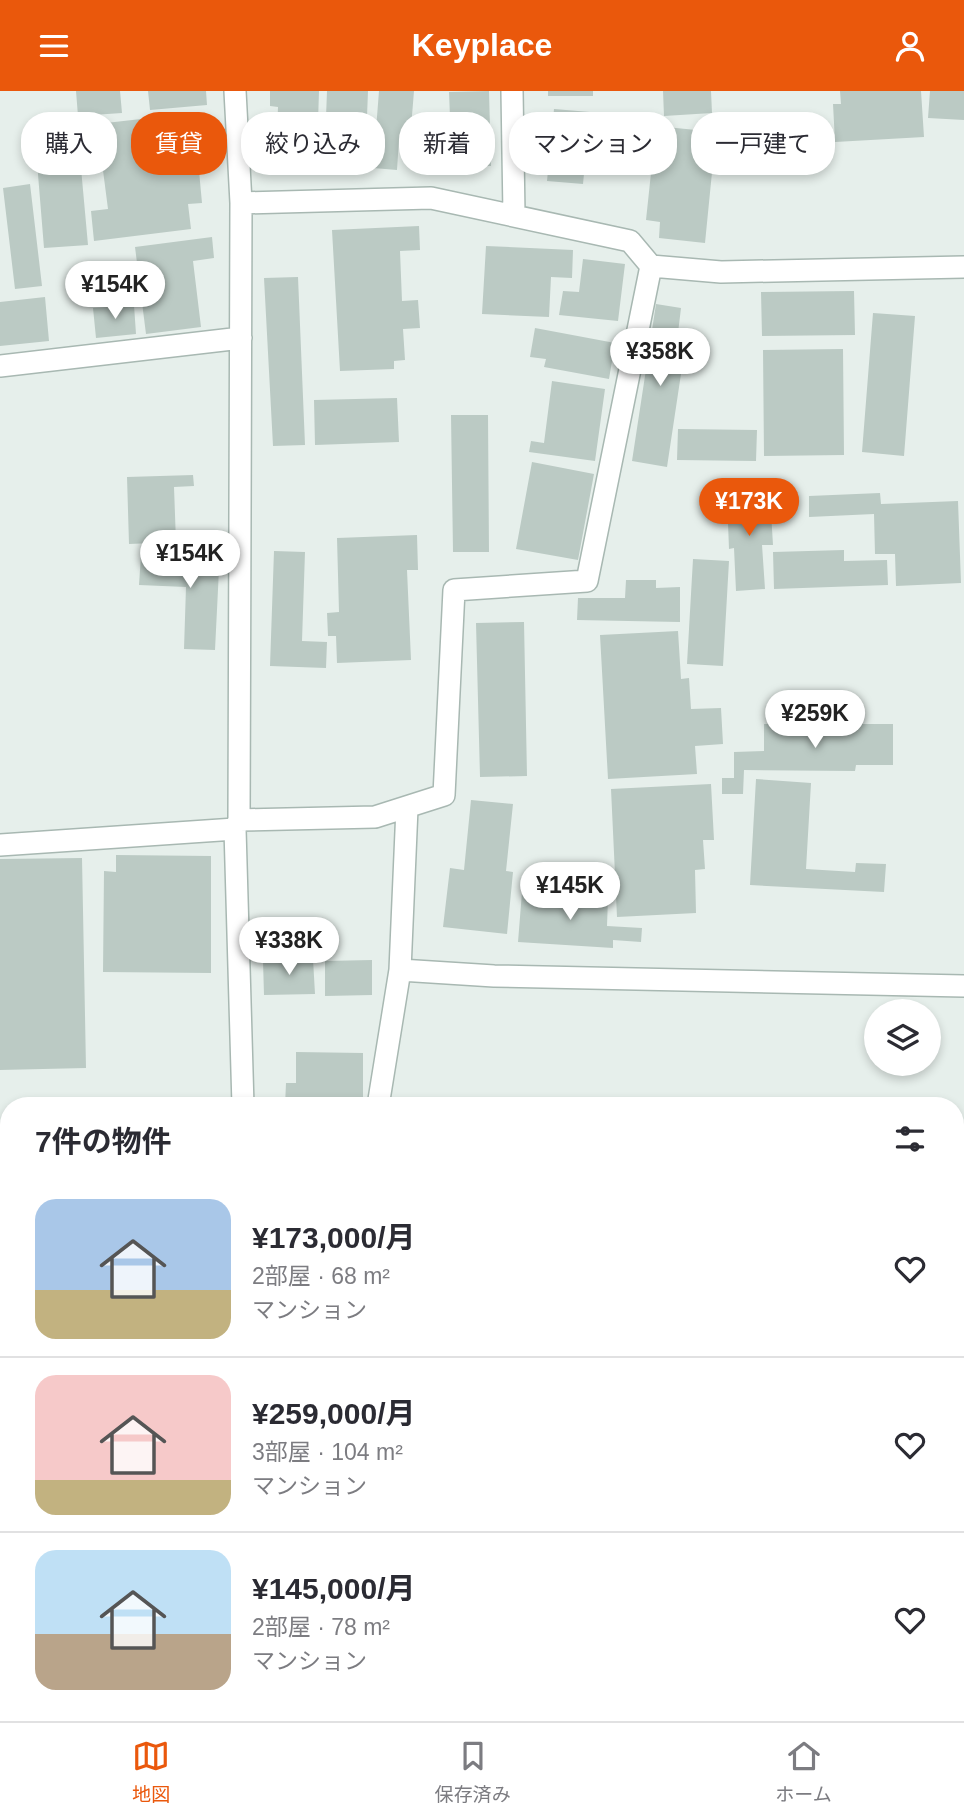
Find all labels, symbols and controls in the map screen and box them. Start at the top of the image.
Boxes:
icon: menu [35,27,73,65]
text: Keyplace [412,27,552,63]
icon: person [891,27,929,65]
chip: 購入 [21,112,117,175]
chip: 賃貸 [131,112,227,175]
chip: 絞り込み [241,112,385,175]
chip: 新着 [399,112,495,175]
chip: マンション [509,112,677,175]
chip: 一戸建て [691,112,835,175]
pin: ¥154K [66,261,164,321]
text: ¥154K [81,271,149,297]
pin: ¥358K [611,329,709,388]
text: ¥358K [626,338,694,364]
pin: ¥173K [700,479,798,538]
text: ¥173K [715,488,783,514]
pin: ¥154K [141,531,239,590]
text: ¥154K [156,540,224,566]
pin: ¥259K [766,691,864,750]
text: ¥259K [781,700,849,726]
pin: ¥145K [521,863,619,922]
text: ¥145K [536,872,604,898]
pin: ¥338K [240,917,338,977]
text: ¥338K [255,927,323,953]
map controls [864,999,941,1076]
button: layers [864,999,941,1076]
icon: filters [891,1120,929,1158]
text: 7件の物件 [35,1125,172,1158]
text: ¥173,000/月 [252,1221,415,1254]
icon: home [91,1227,175,1311]
icon: heart [891,1250,929,1288]
text: 2部屋 · 68 m² [252,1263,390,1289]
text: マンション [252,1297,367,1323]
text: ¥259,000/月 [252,1397,415,1430]
icon: home [91,1403,175,1487]
icon: heart [891,1426,929,1464]
text: 3部屋 · 104 m² [252,1439,403,1465]
text: マンション [252,1473,367,1499]
text: ¥145,000/月 [252,1572,415,1605]
icon: home [91,1578,175,1662]
icon: heart [891,1601,929,1639]
text: 2部屋 · 78 m² [252,1614,390,1640]
text: マンション [252,1648,367,1674]
tab: 地図 [132,1737,170,1806]
tab: 保存済み [435,1737,511,1806]
tab: ホーム [775,1737,832,1806]

